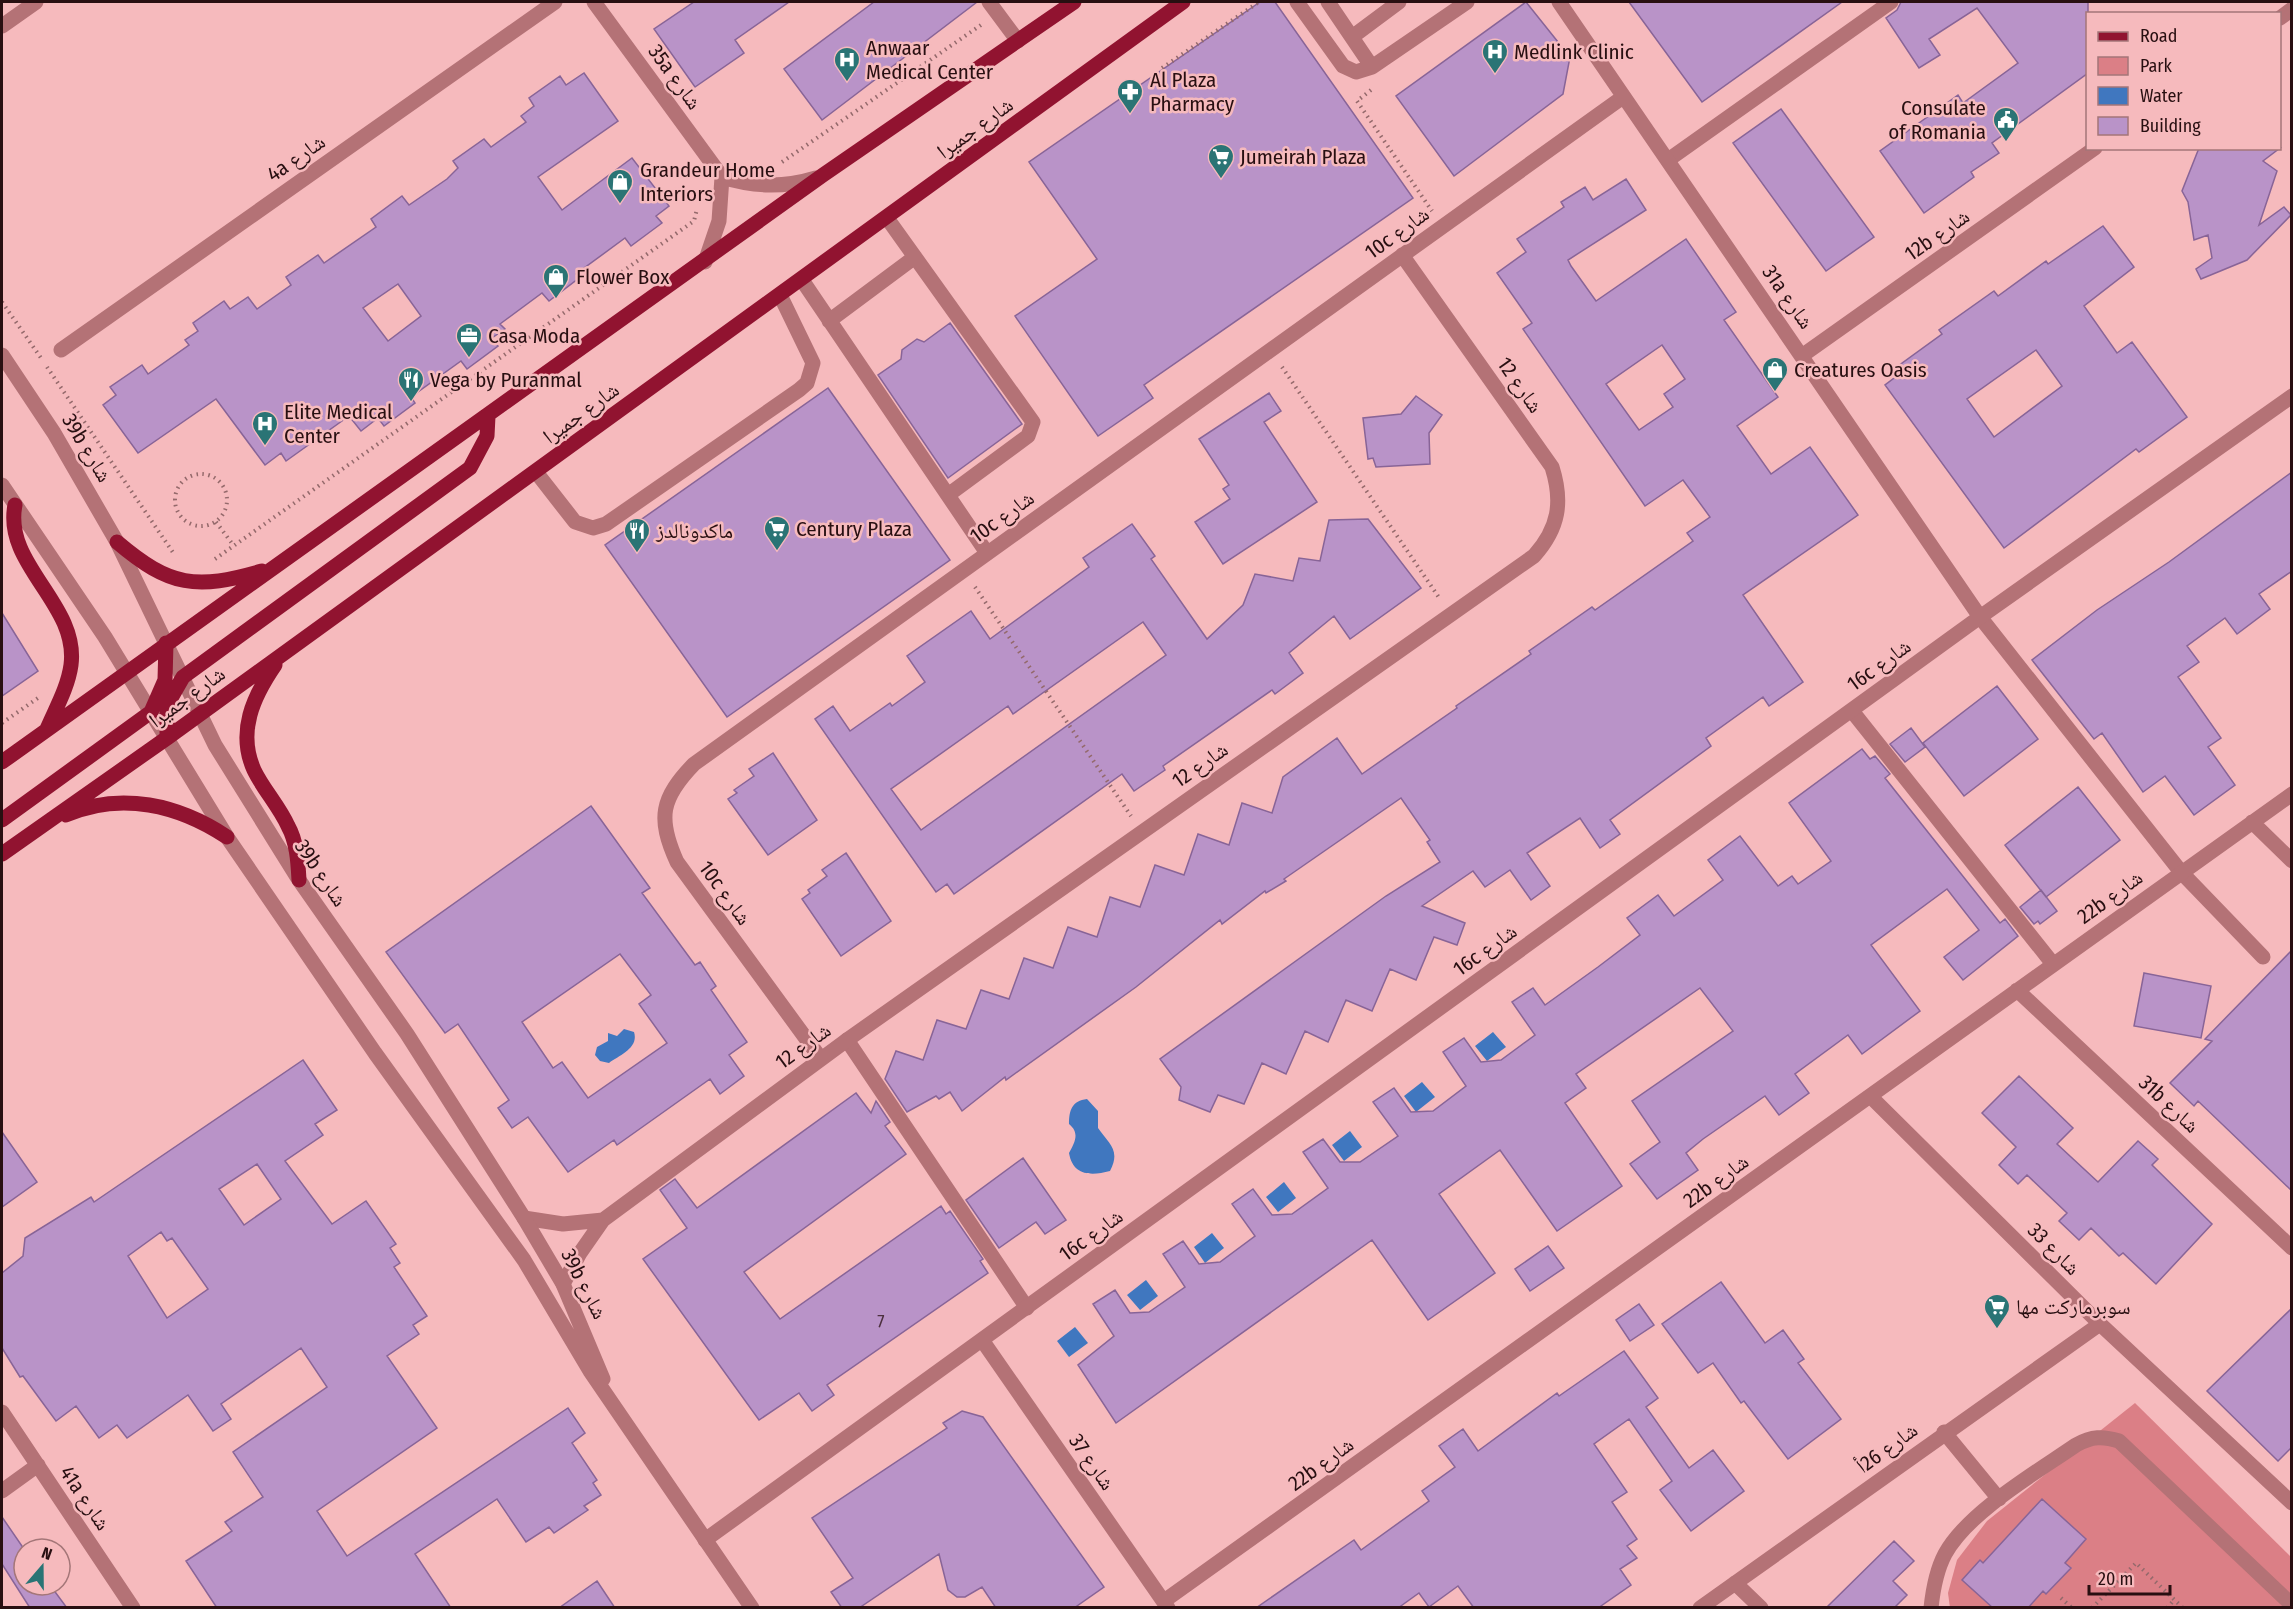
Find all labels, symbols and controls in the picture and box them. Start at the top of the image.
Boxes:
legend [2086,12,2281,150]
text: Road [2140,25,2177,47]
place label: Anwaar Medical Center [866,35,994,85]
hospital icon: Medlink Clinic [1480,37,1510,75]
street label: 35a شارع [643,39,707,115]
place label: Medlink Clinic [1514,39,1634,65]
hospital icon: Anwaar Medical Center [832,45,862,83]
text: Park [2140,55,2173,77]
place label: Al Plaza Pharmacy [1150,67,1235,117]
pharmacy icon: Al Plaza Pharmacy [1115,77,1145,115]
text: Water [2140,85,2183,107]
street label: شارع جميرا [932,92,1018,164]
place label: Consulate of Romania [1888,95,1986,145]
public building icon: Consulate of Romania [1991,105,2021,143]
text: Building [2140,115,2201,137]
street label: 4a شارع [262,129,330,187]
supermarket icon: Jumeirah Plaza [1206,142,1236,180]
place label: Jumeirah Plaza [1240,144,1366,170]
place label: Grandeur Home Interiors [640,157,775,207]
shop icon: Grandeur Home Interiors [605,167,635,205]
street label: 10c شارع [1360,201,1434,265]
street label: 12b شارع [1899,203,1975,267]
street label: 31a شارع [1757,260,1819,334]
shop icon: Flower Box [541,262,571,300]
place label: Flower Box [576,264,670,290]
office icon: Casa Moda [454,321,484,359]
place label: Casa Moda [488,323,580,349]
street label: شارع 12 [1491,352,1549,418]
shop icon: Creatures Oasis [1760,355,1790,393]
place label: Creatures Oasis [1794,357,1927,383]
restaurant icon: Vega by Puranmal [396,365,426,403]
place label: Vega by Puranmal [430,367,582,393]
street label: شارع جميرا [538,377,624,449]
place label: Elite Medical Center [284,399,393,449]
street label: 39b شارع [56,409,118,487]
hospital icon: Elite Medical Center [250,409,280,447]
street label: 10c شارع [965,485,1039,549]
supermarket icon: Century Plaza [762,514,792,552]
restaurant icon: ماكدونالدز [622,516,652,554]
place label: Century Plaza [796,516,912,542]
place label: ماكدونالدز [655,518,733,544]
street label: 16c شارع [1842,633,1916,697]
street label: شارع جميرا [144,661,230,733]
street label: شارع 12 [1167,736,1233,794]
street label: 39b شارع [289,834,353,912]
street label: 10c شارع [693,856,757,930]
street label: 22b شارع [2072,865,2148,929]
street label: 16c شارع [1448,918,1522,982]
street label: شارع 12 [770,1017,836,1075]
street label: 31b شارع [2133,1070,2205,1138]
street label: 22b شارع [1678,1149,1754,1213]
street label: 16c شارع [1054,1203,1128,1267]
street label: شارع 33 [2022,1217,2086,1281]
street label: 39b شارع [555,1244,613,1324]
supermarket icon: سوبرماركت مها [1982,1292,2012,1330]
place label: سوبرماركت مها [2016,1294,2131,1320]
house number: 7 [877,1311,885,1333]
street label: شارع 26أ [1851,1417,1923,1479]
street label: شارع 37 [1063,1429,1121,1495]
street label: 22b شارع [1283,1432,1359,1496]
street label: 41a شارع [54,1461,116,1535]
north arrow [12,1537,72,1597]
text: N [39,1543,55,1564]
scale bar [2089,1558,2170,1596]
text: 20 m [2098,1568,2133,1590]

